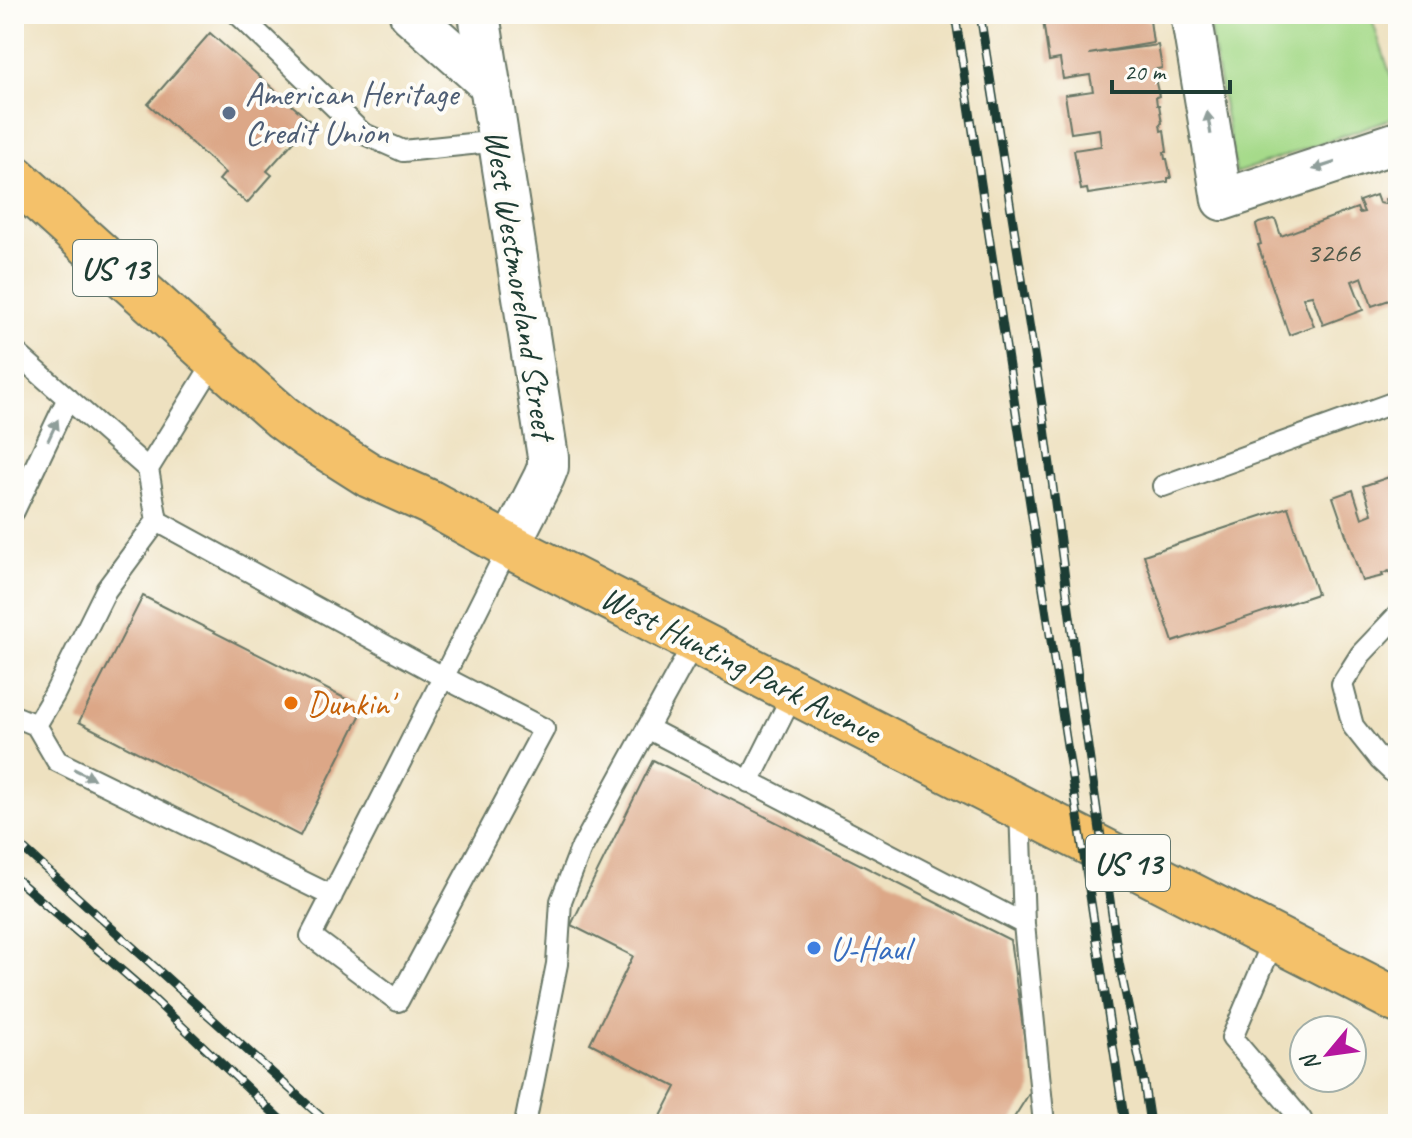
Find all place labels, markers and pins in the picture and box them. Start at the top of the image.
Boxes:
place label: American Heritage Credit Union [245,72,461,154]
marker: American Heritage Credit Union [220,104,238,122]
place label: Dunkin' [307,682,399,725]
marker: Dunkin' [282,694,300,712]
place label: U-Haul [830,927,916,970]
marker: U-Haul [805,939,823,957]

